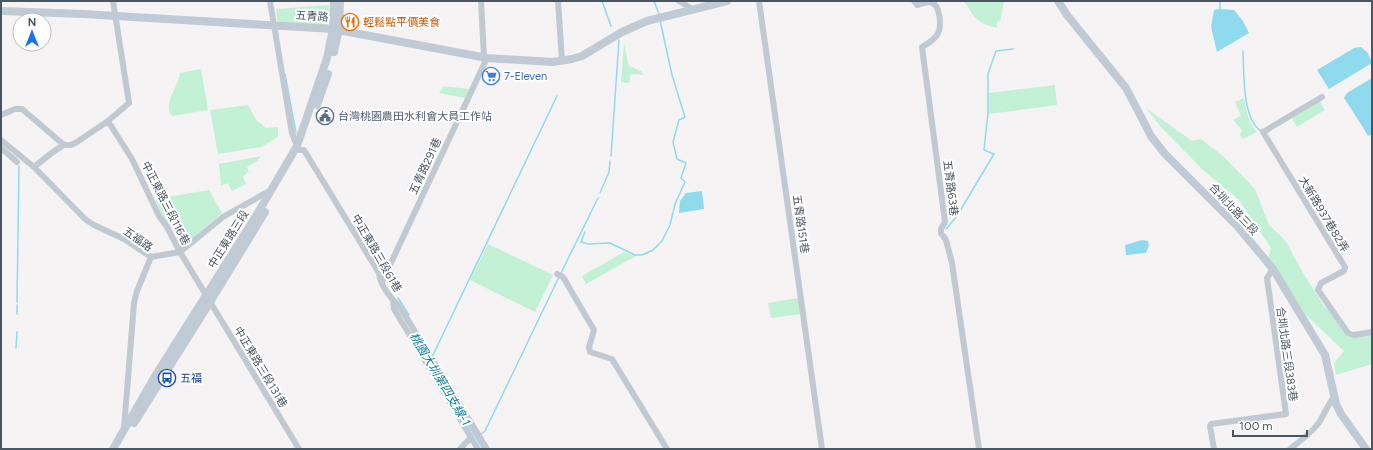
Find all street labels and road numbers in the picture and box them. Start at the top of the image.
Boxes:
street label: 五青路 [295,9,329,24]
street label: 五青路291巷 [407,136,444,197]
street label: 中正東路三段116巷 [139,159,192,247]
street label: 五青路63巷 [941,159,960,217]
street label: 大新路937巷82弄 [1296,174,1351,254]
street label: 合圳北路三段 [1206,181,1261,238]
street label: 五青路151巷 [790,194,811,254]
street label: 中正東路三段 [205,208,251,271]
street label: 中正東路三段61巷 [349,212,404,295]
street label: 五福路 [120,225,155,254]
street label: 合圳北路三段383巷 [1273,306,1300,402]
street label: 中正東路三段131巷 [231,324,290,410]

